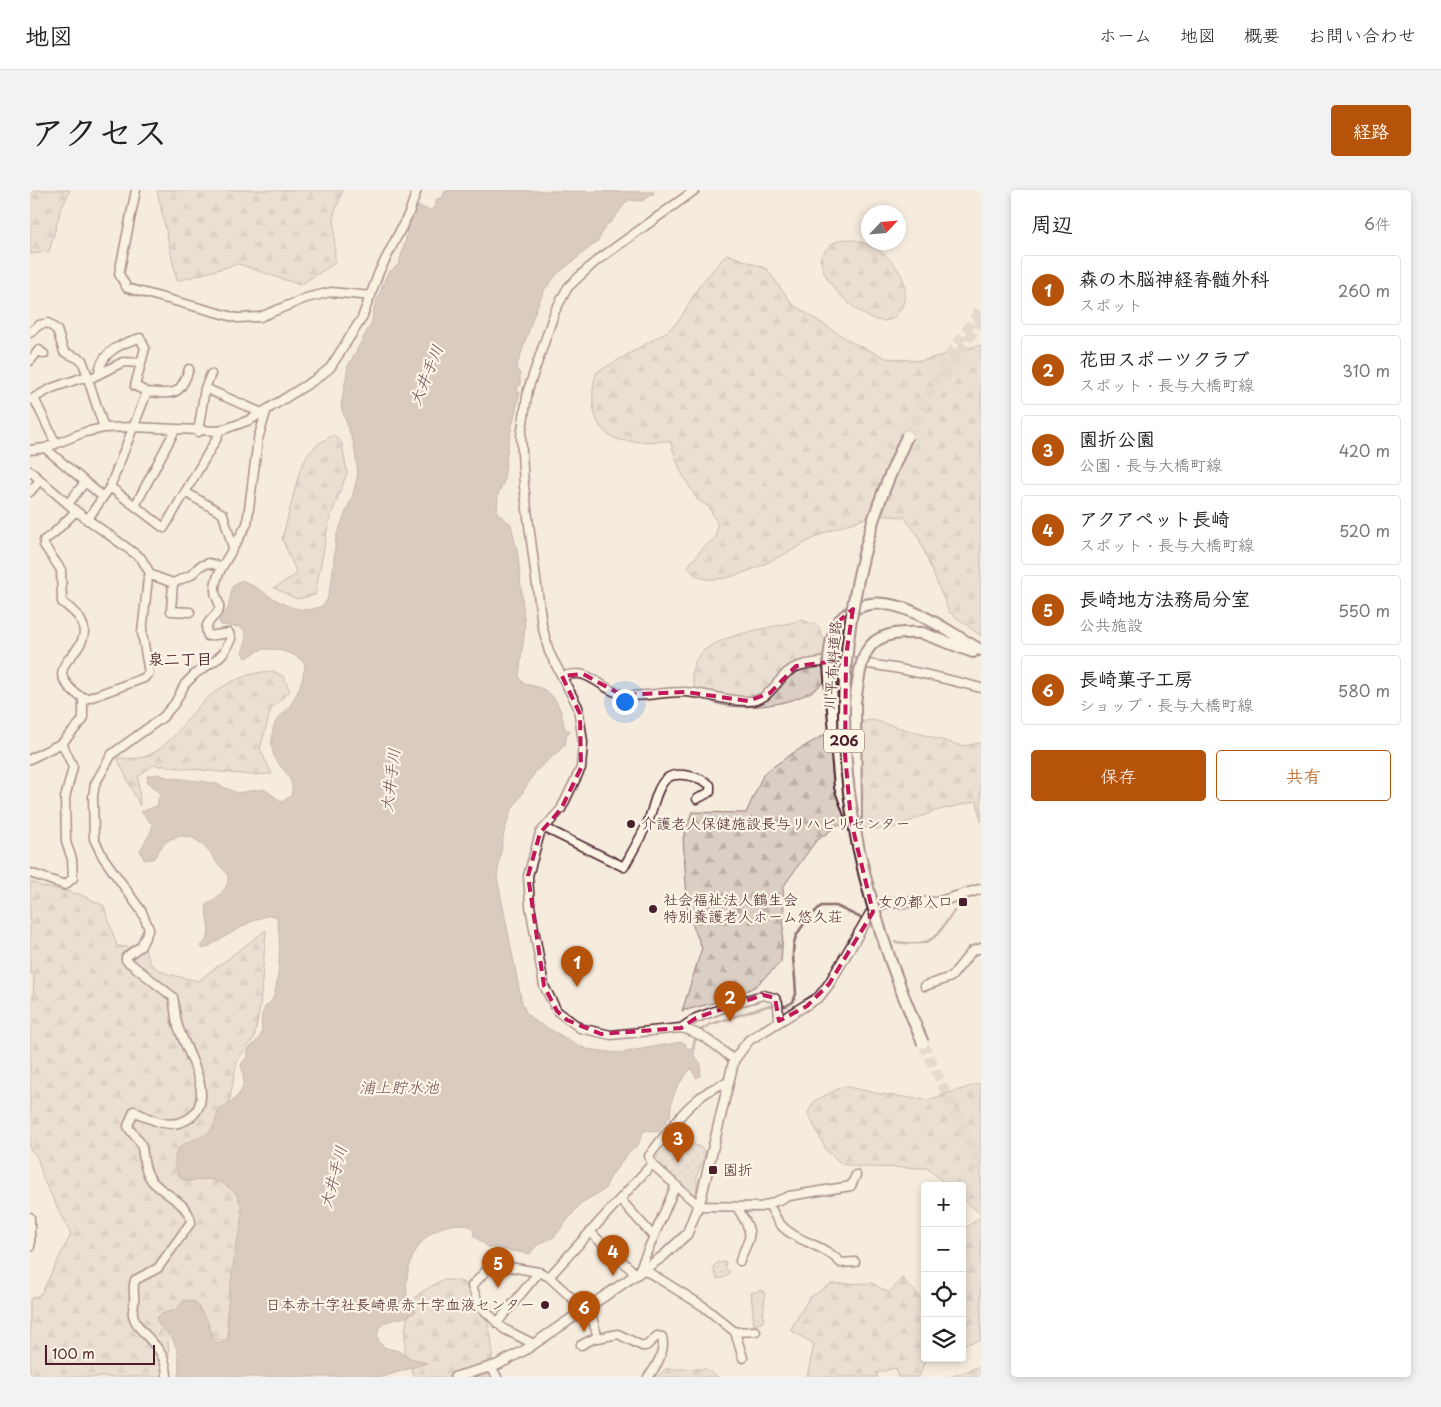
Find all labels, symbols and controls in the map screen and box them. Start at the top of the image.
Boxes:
text: 地図 [25,17,73,53]
text: ホーム [1099,21,1152,48]
text: 地図 [1180,21,1216,48]
text: 概要 [1244,21,1280,48]
text: お問い合わせ [1308,21,1416,48]
text: アクセス [30,104,168,157]
button: 経路 [1331,105,1411,156]
north arrow [861,205,906,250]
text: 周辺 [1031,207,1073,239]
text: 6件 [1364,211,1391,235]
text: 森の木脳神経脊髄外科 [1079,264,1269,292]
text: 1 [1044,278,1052,302]
text: 260 m [1338,278,1390,302]
text: スポット [1079,292,1143,316]
water label: 大井手川 [402,340,448,409]
text: 花田スポーツクラブ [1079,344,1250,372]
text: 2 [1042,358,1054,382]
text: 310 m [1342,358,1390,382]
text: スポット · 長与大橋町線 [1079,372,1254,396]
text: 園折公園 [1079,424,1155,452]
text: 3 [1043,438,1053,462]
text: 420 m [1339,438,1390,462]
text: 公園 · 長与大橋町線 [1079,452,1222,476]
text: アクアペット長崎 [1079,504,1230,532]
text: 4 [1043,518,1053,542]
text: 520 m [1339,518,1390,542]
text: スポット · 長与大橋町線 [1079,532,1254,556]
text: 長崎地方法務局分室 [1079,584,1250,612]
text: 5 [1043,598,1053,622]
text: 550 m [1338,598,1390,622]
text: 公共施設 [1079,612,1143,636]
street label: 川平有料道路 [817,619,846,711]
district label: 泉二丁目 [148,646,212,670]
text: 長崎菓子工房 [1079,664,1193,692]
text: 6 [1042,678,1054,702]
text: 580 m [1338,678,1390,702]
your location [612,689,638,715]
text: ショップ · 長与大橋町線 [1079,692,1253,716]
road number: 206 [824,730,864,752]
water label: 大井手川 [373,747,405,813]
button: 保存 [1031,750,1206,801]
button: 共有 [1216,750,1391,801]
place label: 介護老人保健施設長与リハビリセンター [641,811,910,834]
marker: 介護老人保健施設長与リハビリセンター [625,818,637,830]
place label: 社会福祉法人鶴生会 特別養護老人ホーム悠久荘 [663,887,842,927]
place label: 女の都入口 [878,889,953,912]
marker: 女の都入口 [957,896,969,908]
marker: 社会福祉法人鶴生会 特別養護老人ホーム悠久荘 [647,903,659,915]
pin: 1 [561,946,593,987]
pin: 2 [714,981,746,1022]
water label: 浦上貯水池 [359,1074,440,1098]
pin: 3 [662,1122,694,1163]
water label: 大井手川 [312,1143,352,1211]
place label: 園折 [723,1157,753,1180]
marker: 園折 [707,1164,719,1176]
map controls [921,1182,966,1362]
button: + [921,1182,966,1227]
button: − [921,1227,966,1272]
pin: 4 [597,1235,629,1276]
pin: 5 [482,1247,514,1288]
button: locate [921,1272,966,1317]
pin: 6 [568,1291,600,1332]
place label: 日本赤十字社長崎県赤十字血液センター [266,1292,535,1315]
marker: 日本赤十字社長崎県赤十字血液センター [539,1299,551,1311]
button: layers [921,1317,966,1362]
scale bar [45,1342,155,1365]
text: 100 m [52,1343,95,1364]

